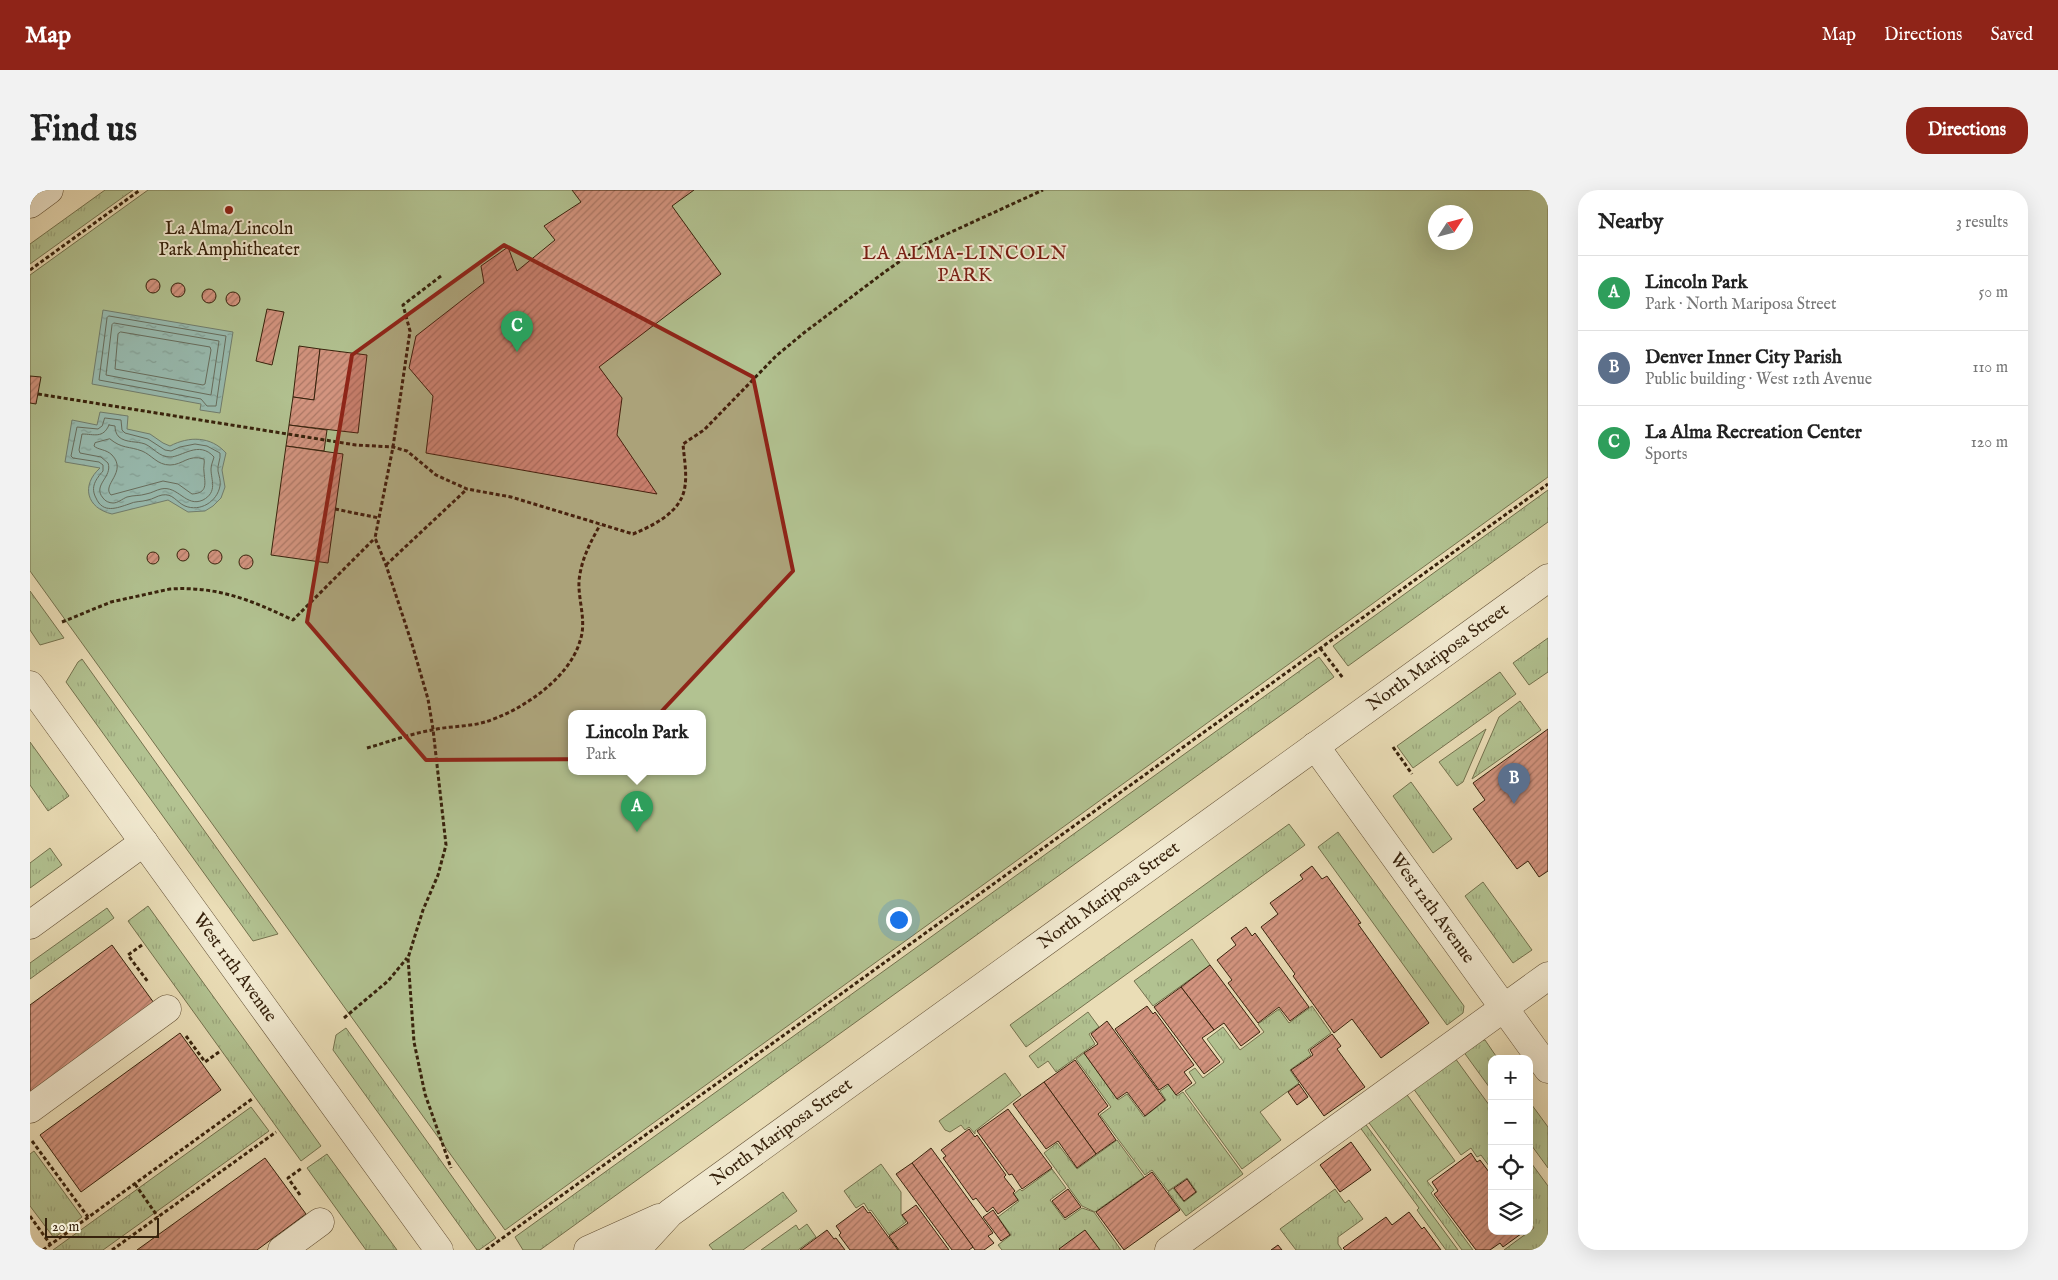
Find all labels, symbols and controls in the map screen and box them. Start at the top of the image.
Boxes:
text: Map [25,20,71,51]
text: Map [1822,24,1856,47]
text: Directions [1884,24,1962,47]
text: Saved [1990,24,2033,47]
button: Directions [1906,107,2028,154]
text: Find us [30,108,137,153]
marker: La Alma/Lincoln Park Amphitheater [223,204,235,216]
north arrow [1428,205,1473,250]
text: Nearby [1598,209,1663,236]
text: 3 results [1956,213,2008,233]
place label: La Alma/Lincoln Park Amphitheater [158,218,300,262]
district label: LA ALMA–LINCOLN PARK [862,242,1068,288]
text: Lincoln Park [1645,271,1748,295]
text: A [1609,283,1619,303]
text: 50 m [1979,283,2008,303]
text: Park · North Mariposa Street [1645,295,1836,315]
pin: C [501,311,533,352]
text: Denver Inner City Parish [1645,346,1842,370]
text: B [1609,358,1619,378]
text: 110 m [1972,358,2008,378]
text: Public building · West 12th Avenue [1645,370,1872,390]
text: La Alma Recreation Center [1645,421,1862,445]
text: C [1608,433,1620,453]
text: 120 m [1971,433,2008,453]
text: Sports [1645,445,1687,465]
street label: North Mariposa Street [1363,599,1513,717]
popup [568,710,706,775]
text: Lincoln Park [586,721,688,745]
text: Park [586,745,616,765]
pin: B [1498,763,1530,804]
pin: A [621,791,653,832]
street label: North Mariposa Street [1034,837,1184,954]
street label: West 12th Avenue [1384,848,1480,968]
your location [886,907,912,933]
street label: West 11th Avenue [187,909,282,1027]
map controls [1488,1055,1533,1235]
button: + [1488,1055,1533,1100]
street label: North Mariposa Street [706,1073,857,1191]
button: − [1488,1100,1533,1145]
button: locate [1488,1145,1533,1190]
button: layers [1488,1190,1533,1235]
scale bar [45,1215,159,1238]
text: 20 m [52,1218,79,1236]

